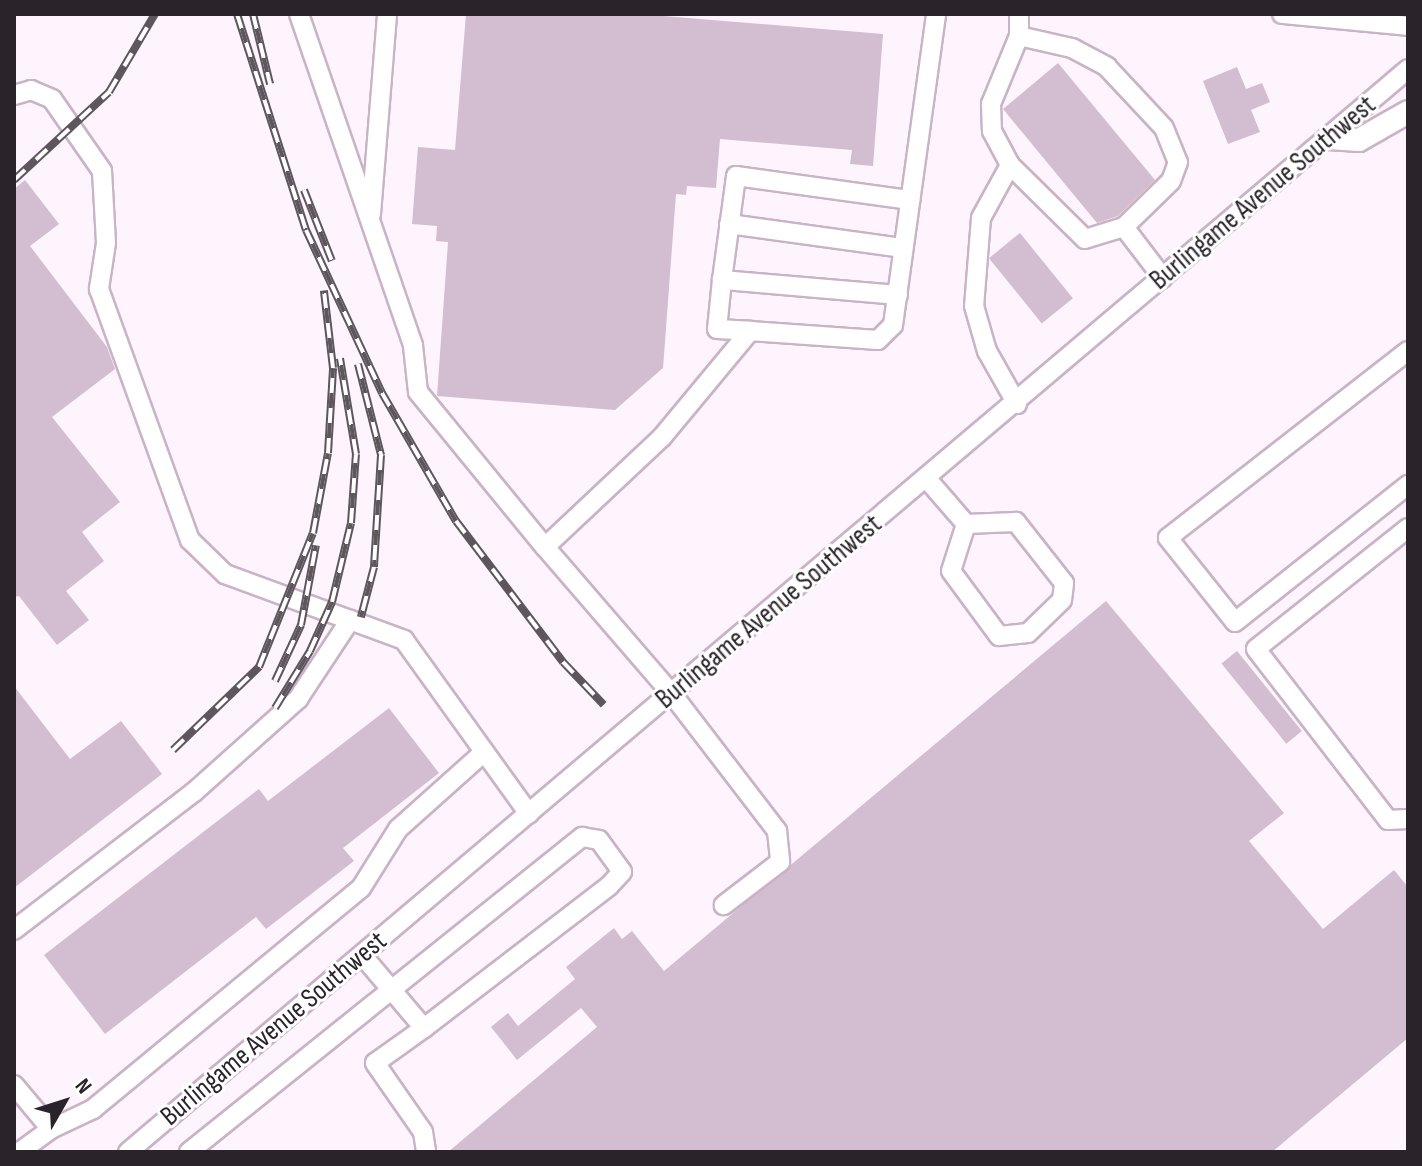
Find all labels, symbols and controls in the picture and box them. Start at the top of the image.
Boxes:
street label: Burlingame Avenue Southwest [1143,89,1383,297]
street label: Burlingame Avenue Southwest [649,508,889,716]
street label: Burlingame Avenue Southwest [154,925,394,1133]
north arrow [24,1062,104,1142]
text: N [69,1074,97,1100]

